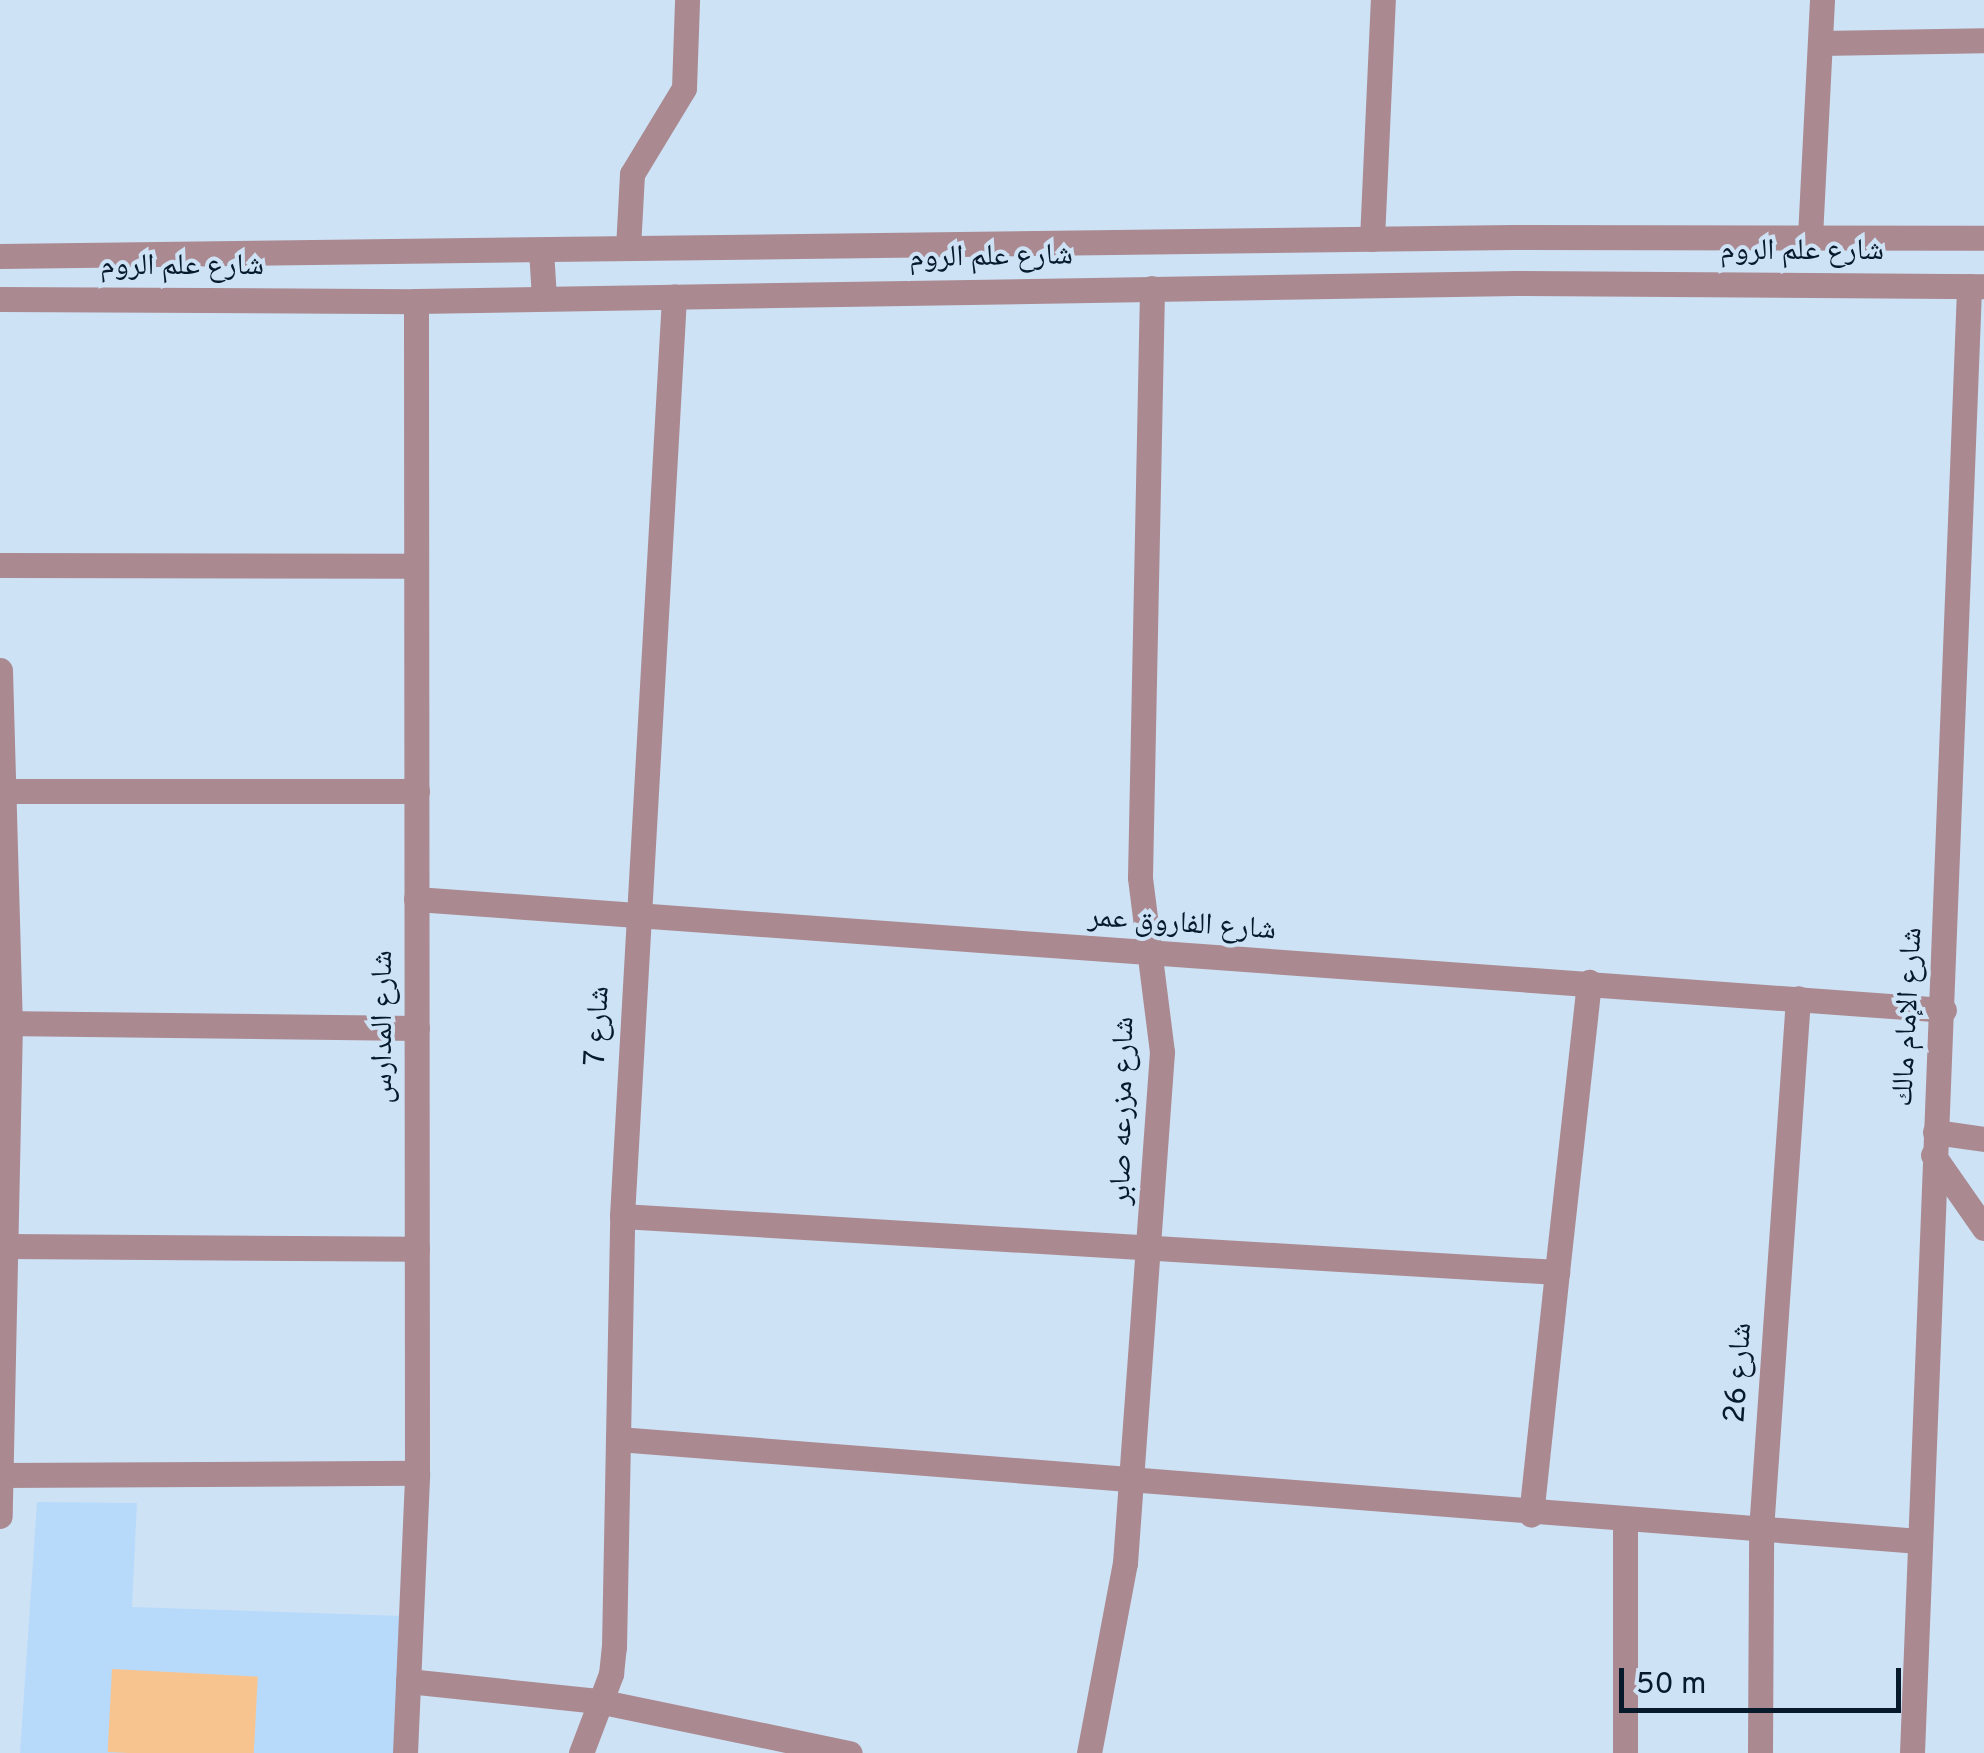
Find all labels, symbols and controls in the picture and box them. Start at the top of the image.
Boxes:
street label: شارع علم الروم [1720,234,1884,270]
street label: شارع علم الروم [909,239,1073,277]
street label: شارع علم الروم [100,249,264,285]
street label: شارع الفاروق عمر [1087,900,1277,950]
street label: شارع الإمام مالك [1886,926,1932,1108]
street label: شارع المدارس [366,950,402,1104]
street label: شارع 7 [579,985,619,1067]
street label: شارع مزرعه صابر [1104,1016,1144,1206]
street label: شارع 26 [1719,1322,1761,1424]
scale bar [1624,1648,1906,1710]
text: 50 m [1636,1667,1706,1704]

